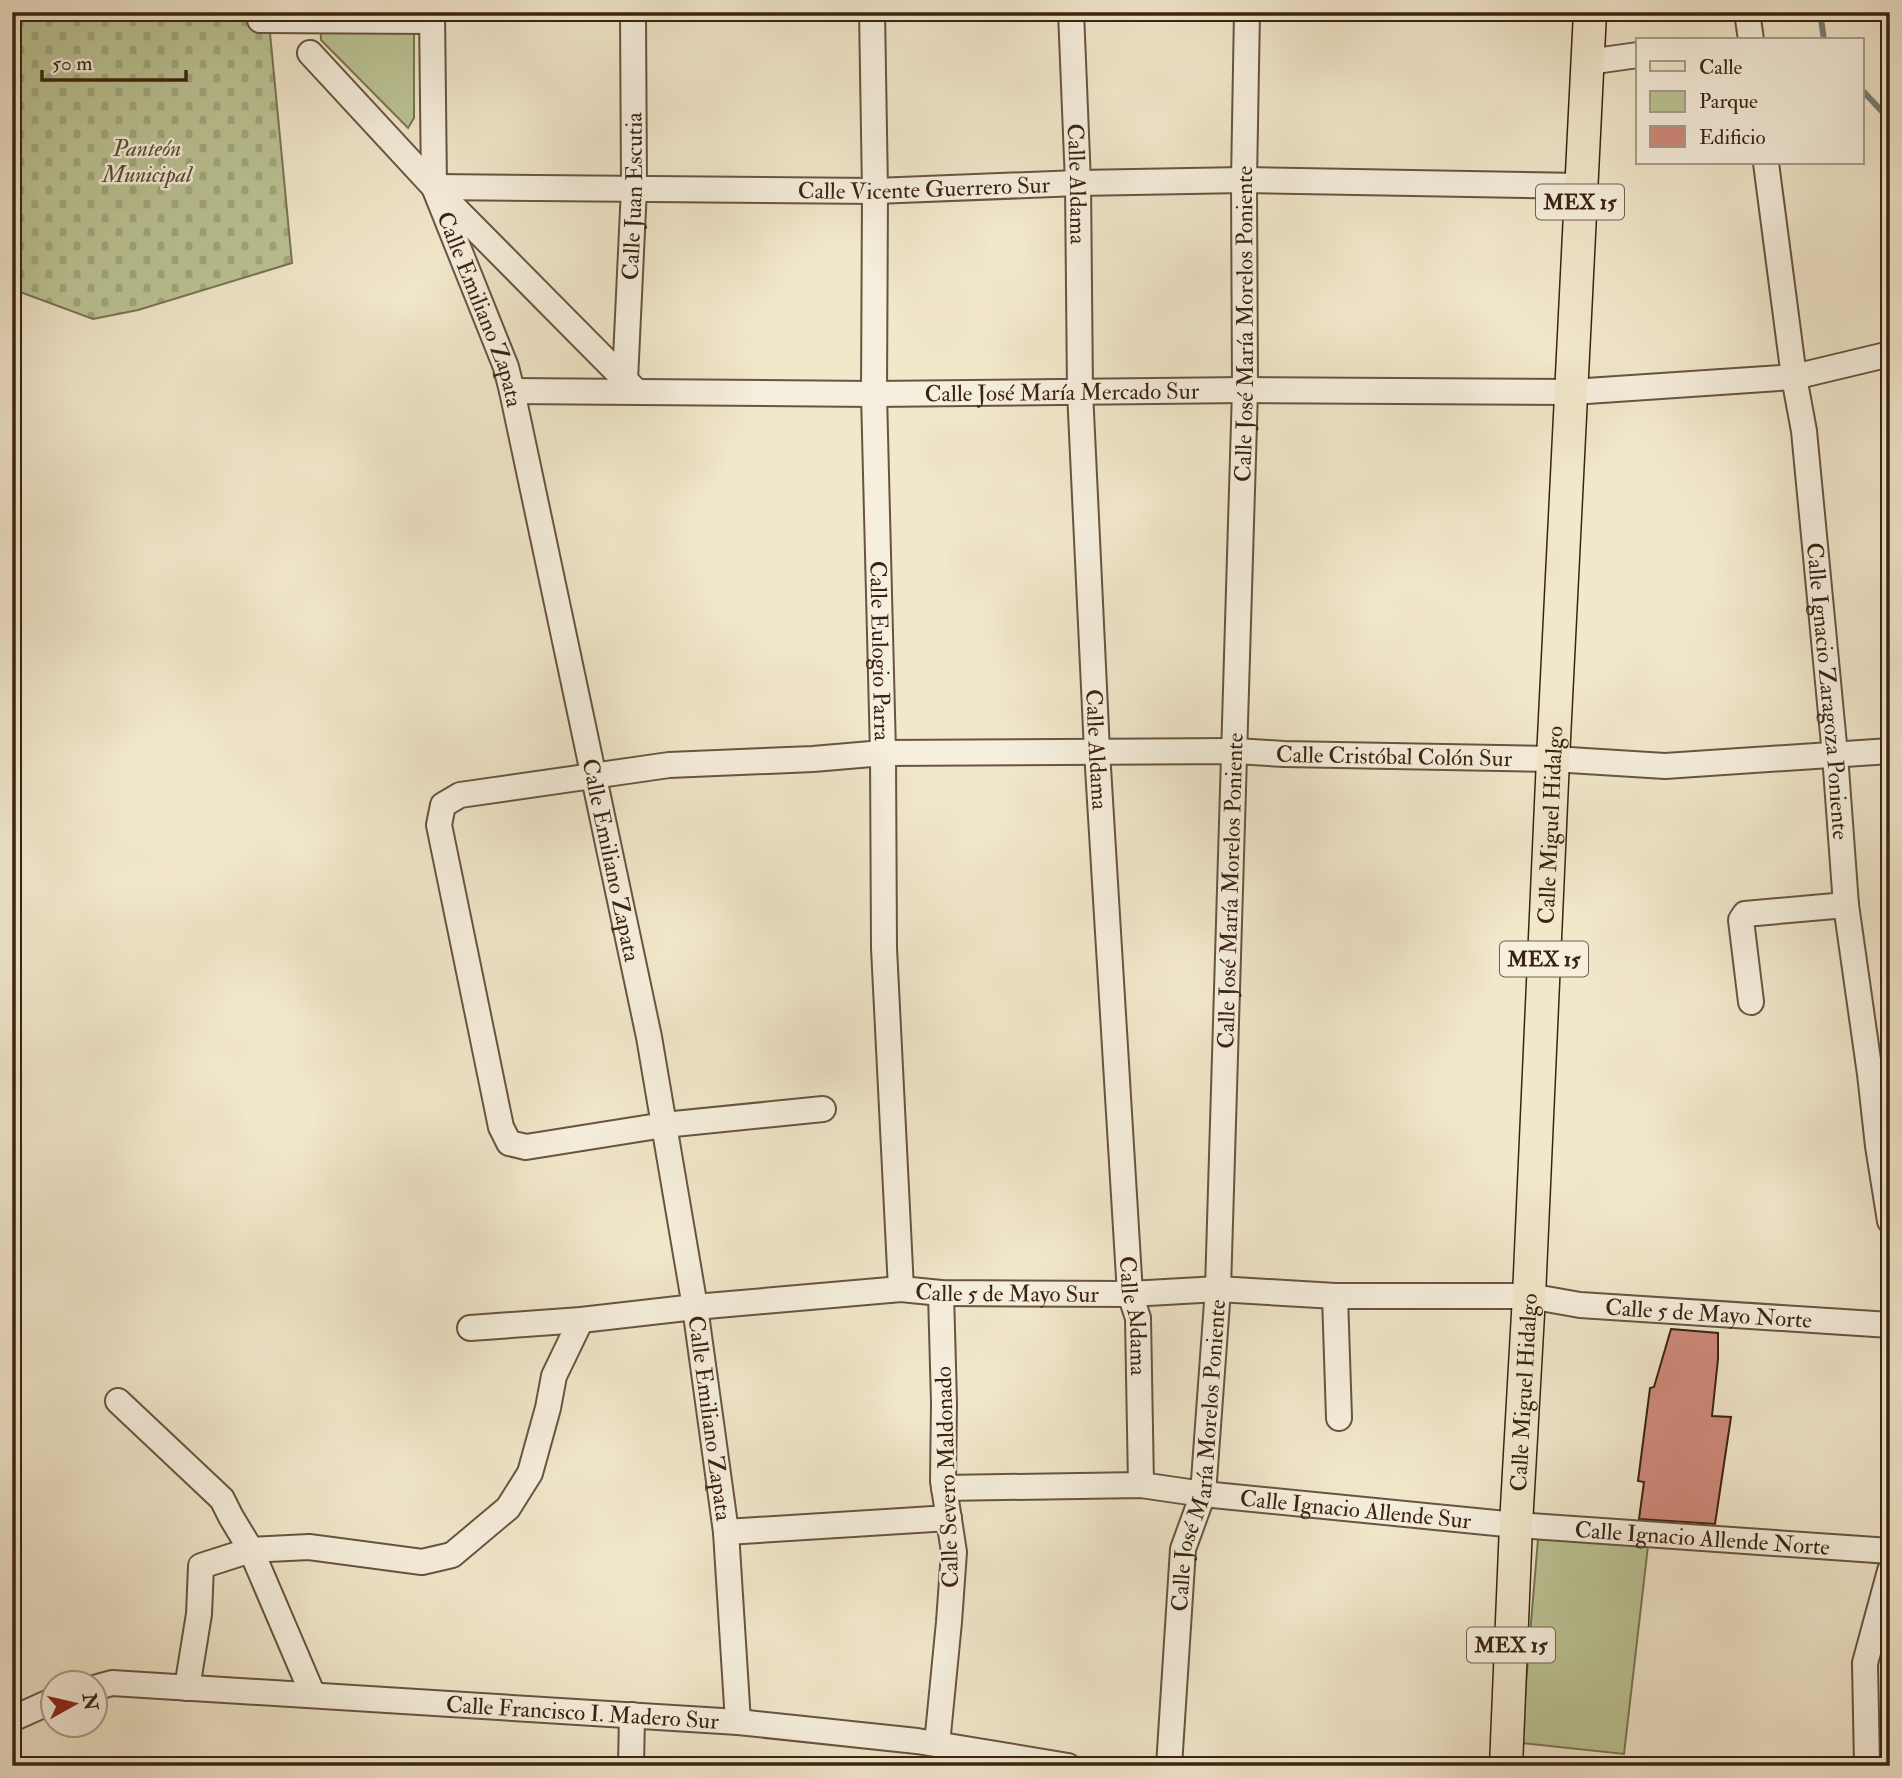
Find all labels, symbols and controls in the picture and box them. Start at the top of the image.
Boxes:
scale bar [42,38,186,82]
legend [1636,38,1864,164]
text: 50 m [52,50,93,77]
text: Calle [1699,54,1743,81]
text: Parque [1699,88,1758,115]
street label: Calle Juan Escutia [615,112,649,281]
street label: Calle Aldama [1061,123,1093,245]
text: Edificio [1699,124,1766,151]
park label: Panteón Municipal [100,134,193,189]
street label: Calle José María Morelos Poniente [1228,165,1260,482]
street label: Calle Vicente Guerrero Sur [798,170,1051,206]
road number: MEX 15 [1536,184,1624,220]
street label: Calle Emiliano Zapata [431,207,530,410]
street label: Calle José María Mercado Sur [925,376,1200,408]
street label: Calle Ignacio Zaragoza Poniente [1800,541,1856,841]
street label: Calle Eulogio Parra [864,561,897,742]
street label: Calle Aldama [1080,688,1115,811]
street label: Calle Miguel Hidalgo [1531,725,1569,925]
street label: Calle José María Morelos Poniente [1211,732,1249,1049]
street label: Calle Cristóbal Colón Sur [1276,739,1513,773]
street label: Calle Emiliano Zapata [576,756,647,965]
road number: MEX 15 [1500,942,1588,976]
street label: Calle Aldama [1113,1255,1154,1376]
street label: Calle 5 de Mayo Sur [914,1276,1099,1308]
street label: Calle Miguel Hidalgo [1503,1292,1544,1492]
street label: Calle 5 de Mayo Norte [1604,1292,1813,1334]
street label: Calle José María Morelos Poniente [1165,1298,1232,1612]
street label: Calle Emiliano Zapata [682,1314,739,1523]
street label: Calle Severo Maldonado [929,1366,965,1588]
street label: Calle Ignacio Allende Sur [1239,1483,1473,1535]
street label: Calle Ignacio Allende Norte [1574,1515,1831,1561]
road number: MEX 15 [1467,1628,1555,1662]
north arrow [38,1670,108,1740]
street label: Calle Francisco I. Madero Sur [445,1689,720,1735]
text: N [77,1691,103,1713]

